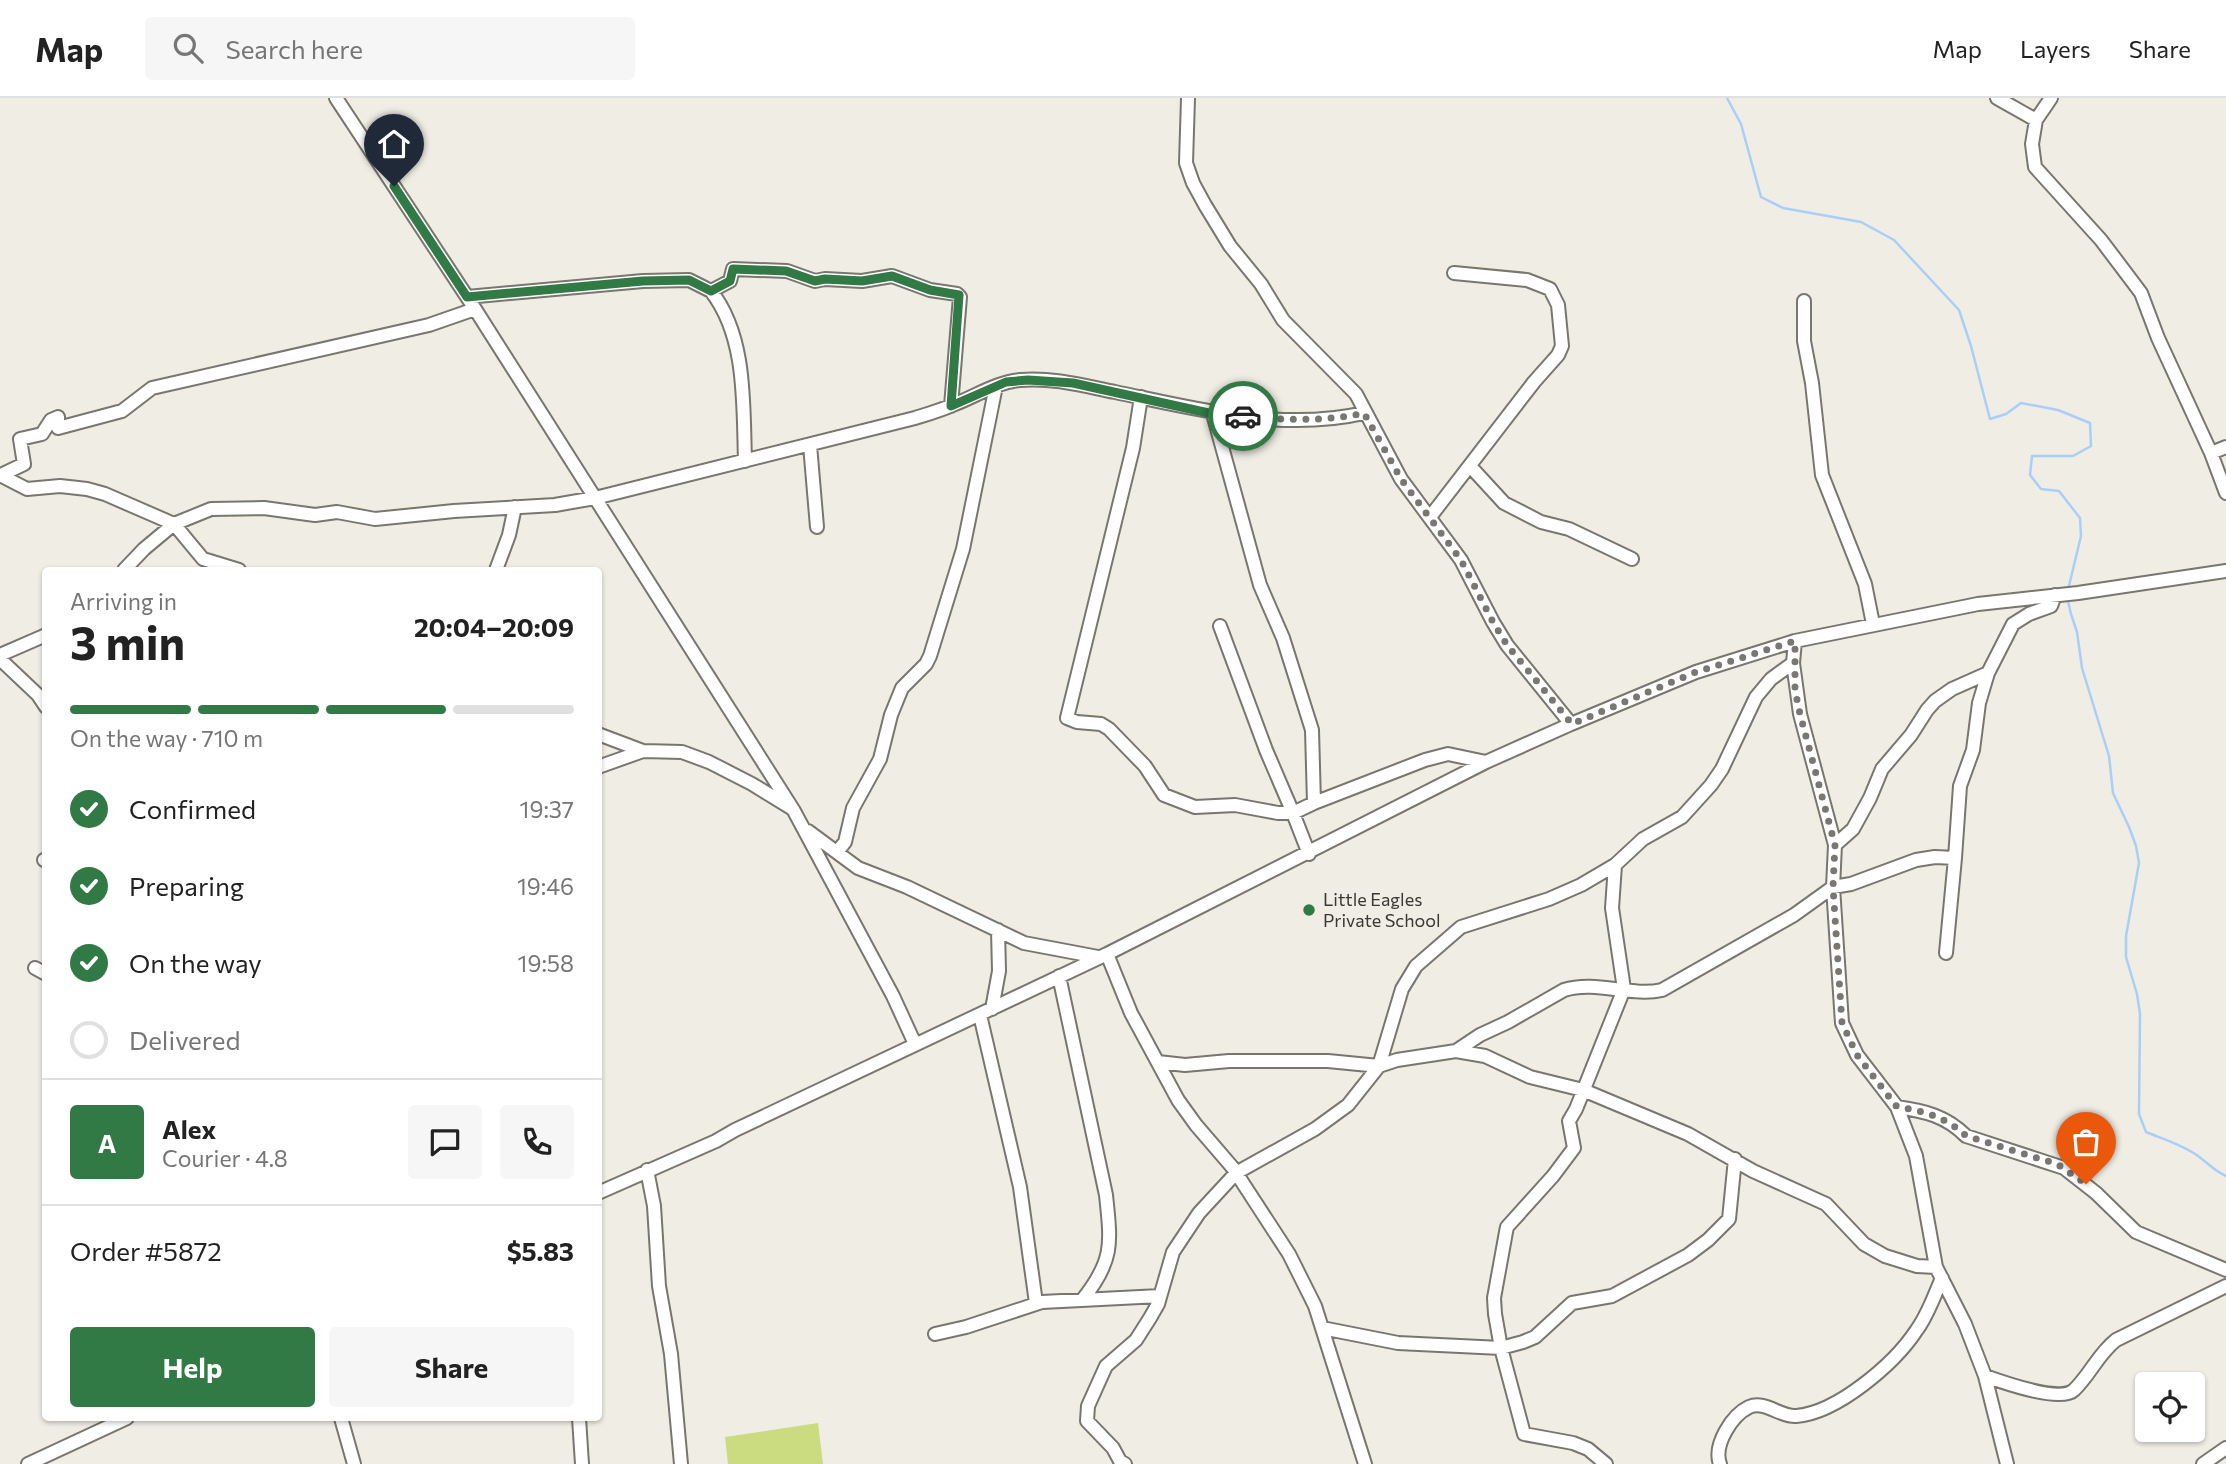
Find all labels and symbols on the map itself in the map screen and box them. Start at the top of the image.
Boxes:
pin [364,114,424,186]
courier [1208,381,1278,451]
place label: Little Eagles Private School [1323,888,1441,931]
marker: Little Eagles Private School [1301,902,1317,918]
pin [2056,1112,2116,1184]

